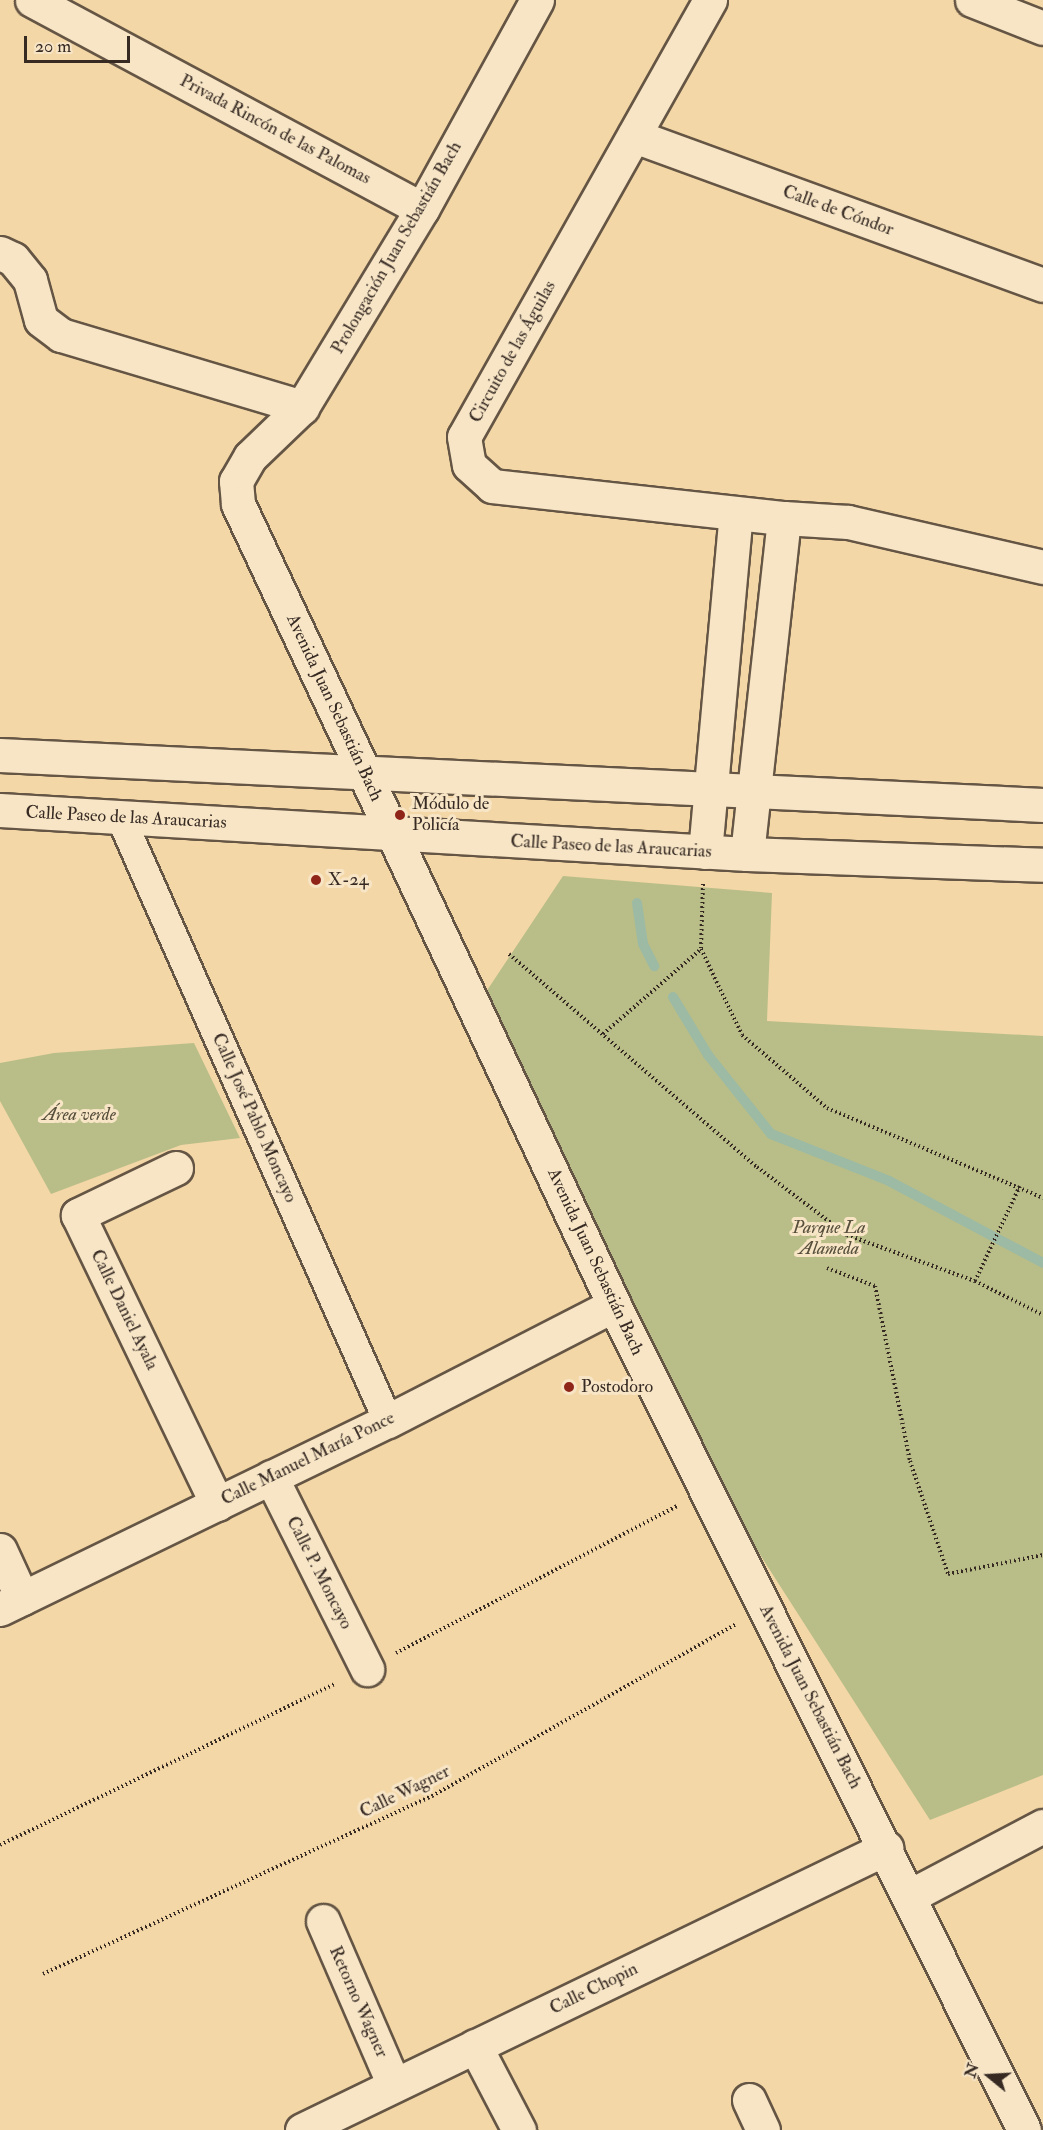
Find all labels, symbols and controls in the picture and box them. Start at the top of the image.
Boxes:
scale bar [27,24,134,62]
text: 20 m [35,35,71,58]
street label: Privada Rincón de las Palomas [176,70,374,190]
street label: Prolongación Juan Sebastián Bach [327,138,467,358]
street label: Calle de Cóndor [780,181,896,241]
street label: Circuito de las Águilas [465,277,561,427]
street label: Avenida Juan Sebastián Bach [281,611,387,805]
place label: Módulo de Policía [412,794,489,836]
street label: Calle Paseo de las Araucarias [25,802,227,834]
marker: Módulo de Policía [393,808,407,822]
street label: Calle Paseo de las Araucarias [510,831,712,863]
place label: X-24 [328,869,368,891]
marker: X-24 [309,873,323,887]
street label: Calle José Pablo Moncayo [207,1030,301,1206]
park label: Área verde [42,1104,116,1126]
street label: Avenida Juan Sebastián Bach [542,1165,648,1359]
park label: Parque La Alameda [792,1218,866,1260]
street label: Calle Daniel Ayala [86,1246,162,1374]
place label: Postodoro [581,1376,653,1398]
marker: Postodoro [562,1380,576,1394]
street label: Calle Manuel María Ponce [218,1408,398,1510]
street label: Calle P. Moncayo [281,1513,357,1633]
street label: Avenida Juan Sebastián Bach [754,1601,866,1793]
street label: Calle Wagner [356,1761,454,1823]
street label: Retorno Wagner [324,1943,392,2061]
street label: Calle Chopin [546,1958,642,2020]
north arrow [959,2046,1019,2106]
text: N [960,2061,984,2080]

